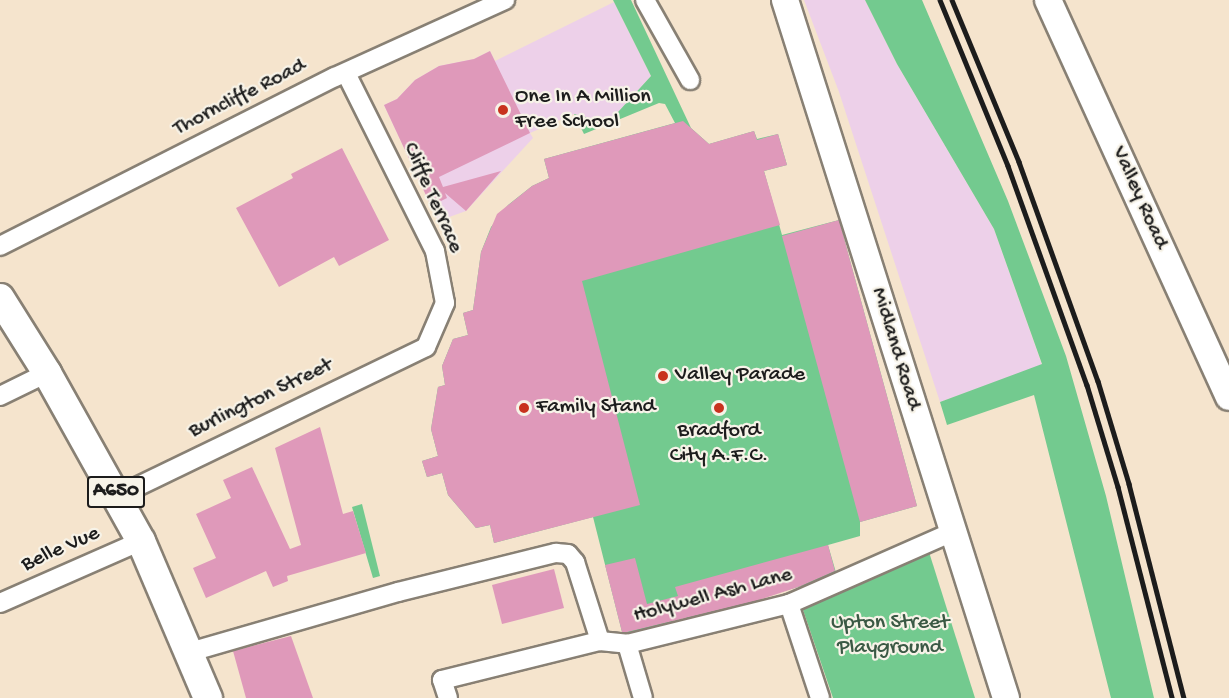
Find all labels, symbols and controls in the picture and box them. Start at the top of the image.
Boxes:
street label: Thorncliffe Road [169,53,311,143]
place label: One In A Million Free School [515,84,651,136]
marker: One In A Million Free School [496,103,510,117]
street label: Cliffe Terrace [396,139,468,257]
street label: Valley Road [1105,143,1173,253]
street label: Midland Road [864,285,926,413]
street label: Burlington Street [185,353,337,445]
place label: Valley Parade [675,363,805,389]
marker: Valley Parade [656,369,670,383]
place label: Family Stand [536,395,655,421]
marker: Family Stand [517,401,531,415]
marker: Bradford City A.F.C. [712,401,726,415]
place label: Bradford City A.F.C. [670,418,768,470]
road number: A650 [86,474,146,510]
street label: Belle Vue [18,521,104,579]
street label: Holywell Ash Lane [631,562,795,630]
park label: Upton Street Playground [831,610,949,662]

